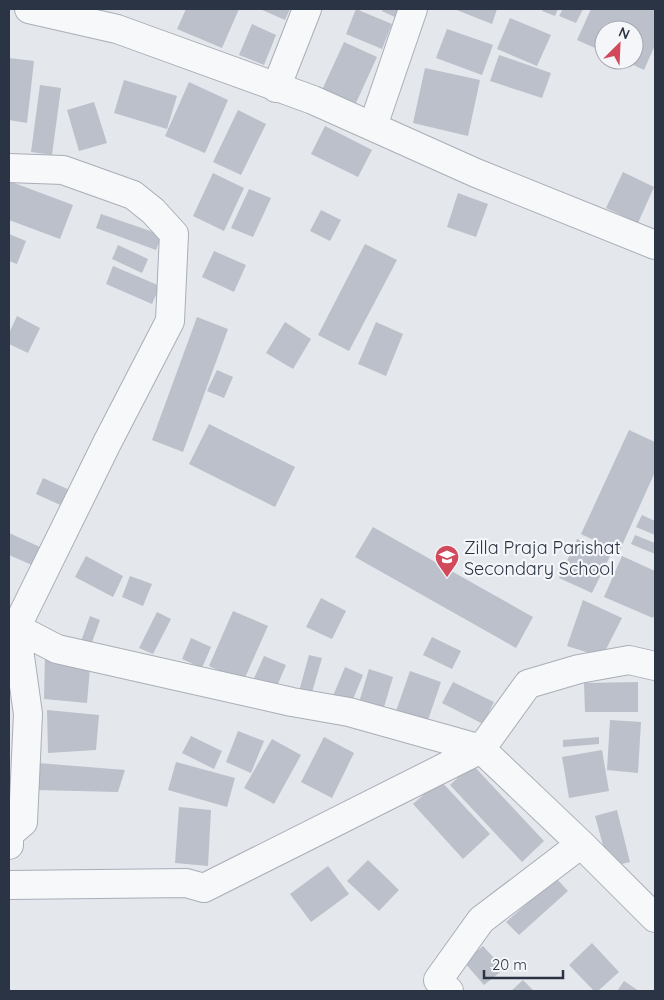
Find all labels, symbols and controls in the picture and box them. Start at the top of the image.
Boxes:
north arrow [594,20,644,70]
text: N [616,23,633,43]
place label: Zilla Praja Parishat Secondary School [464,536,621,580]
school or university icon: Zilla Praja Parishat Secondary School [434,544,460,578]
scale bar [484,948,563,980]
text: 20 m [492,955,527,974]

